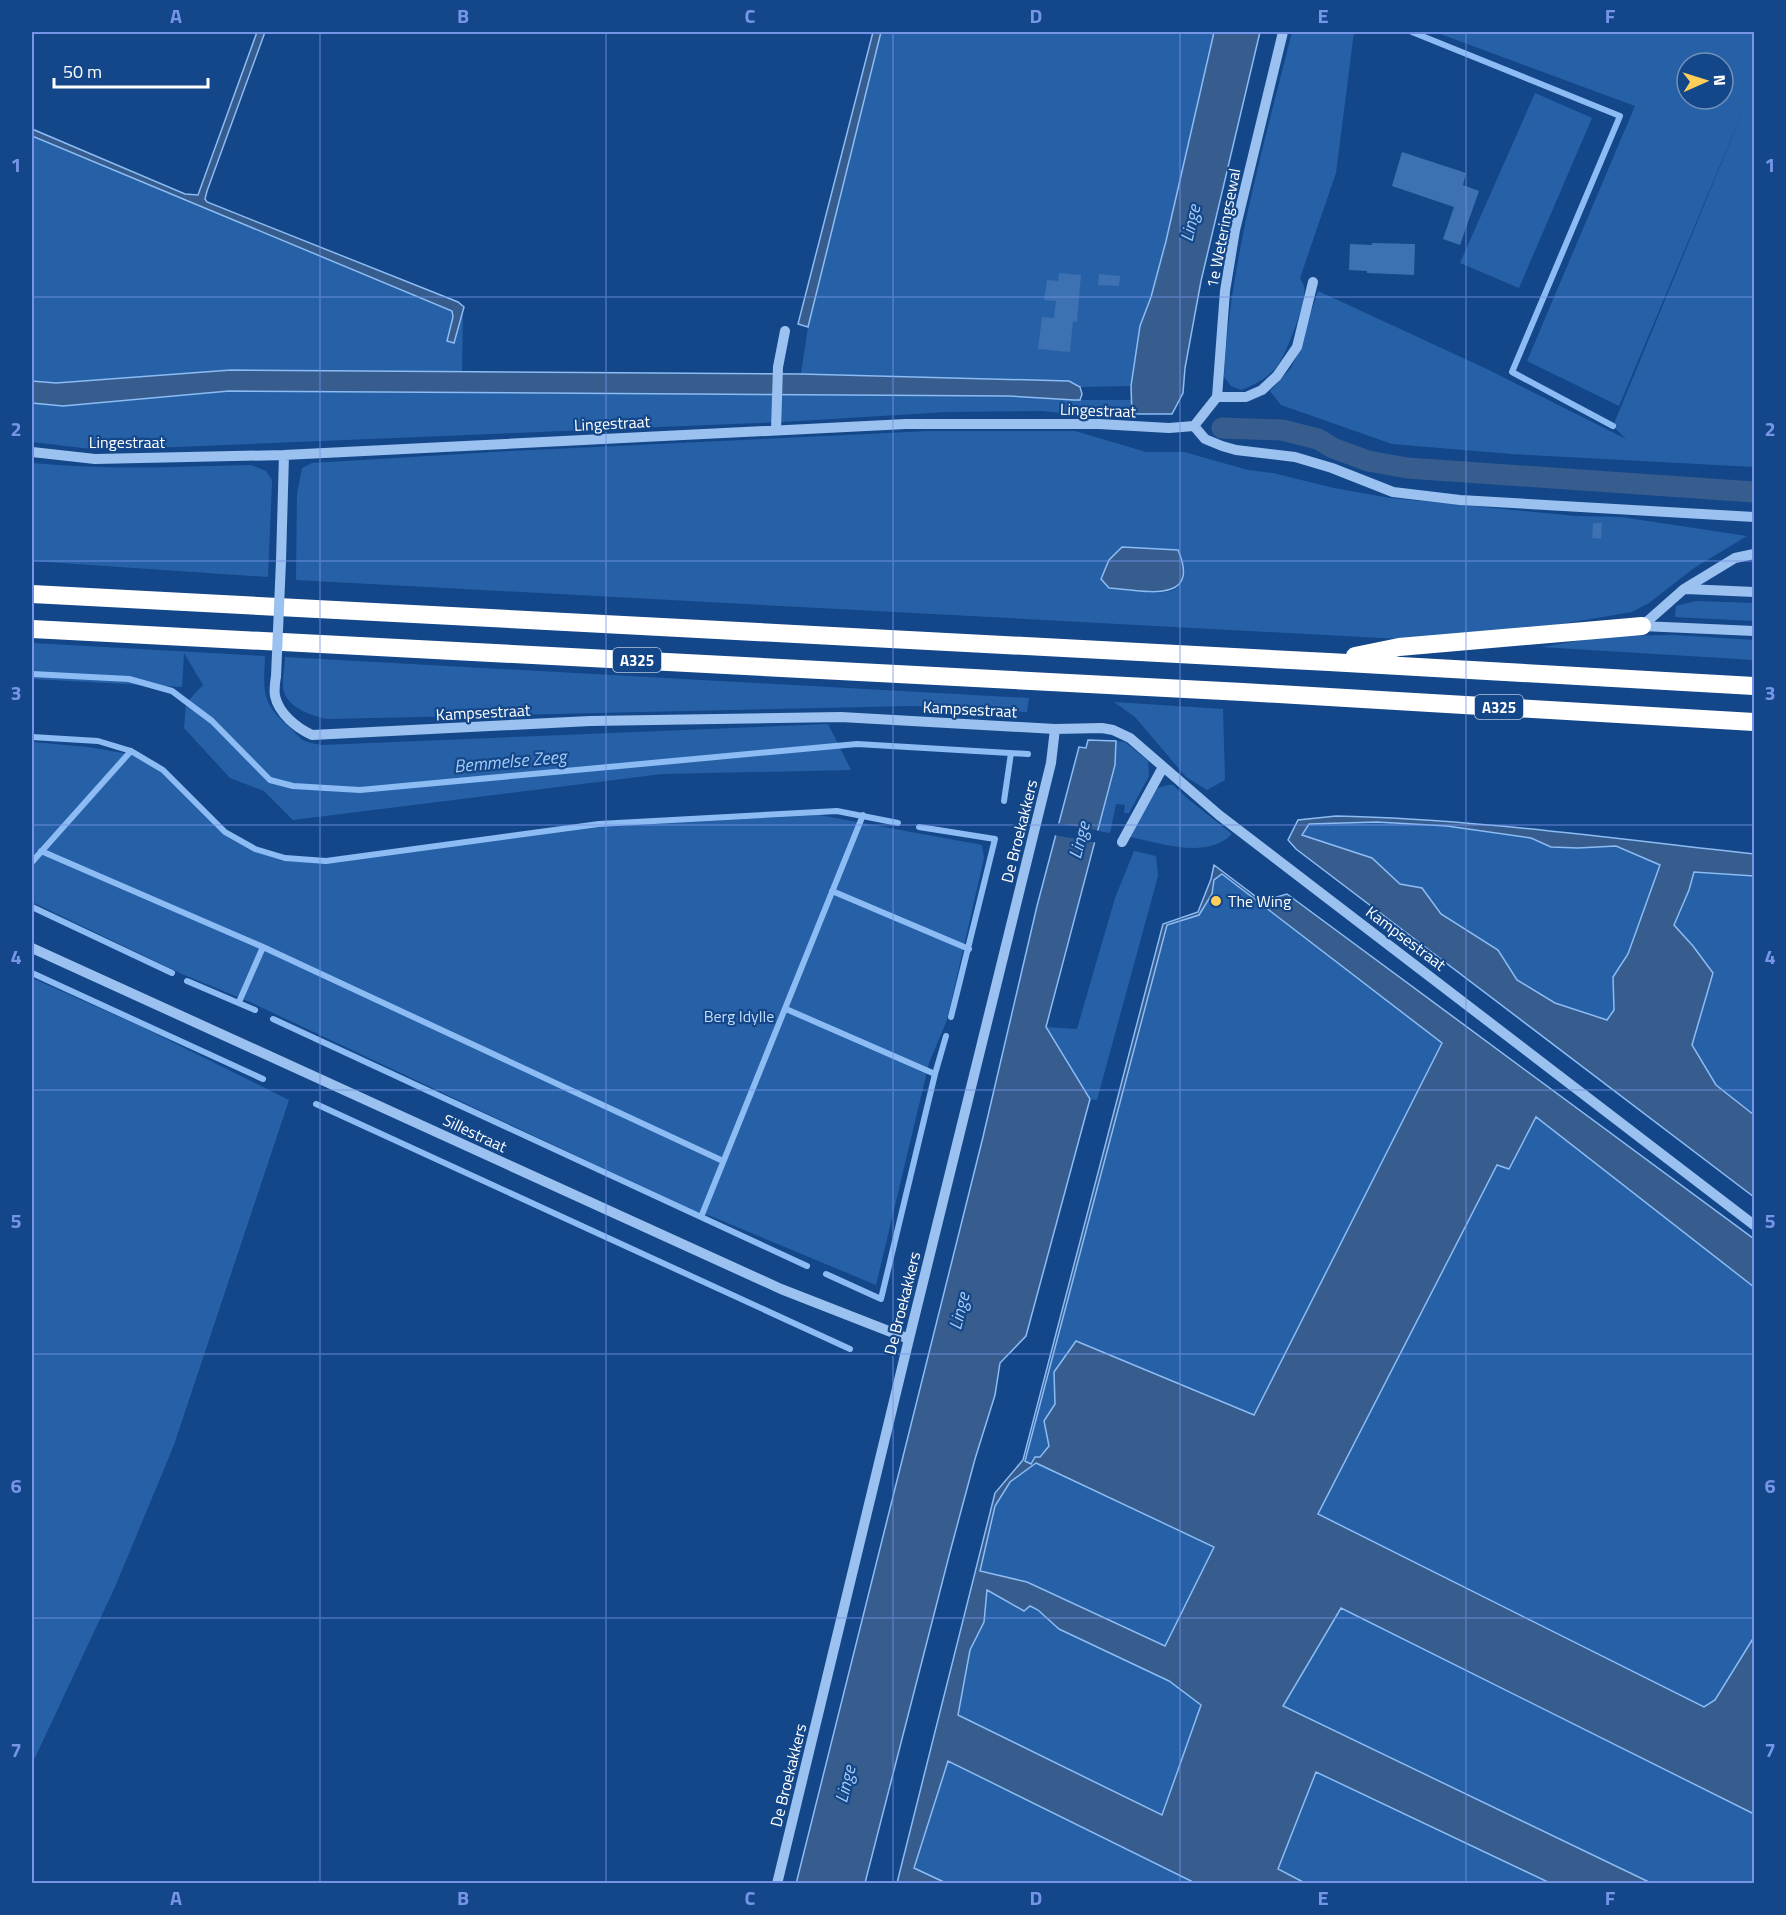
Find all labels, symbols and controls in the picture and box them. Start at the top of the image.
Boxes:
text: A [170,0,182,31]
text: B [457,0,469,31]
text: C [745,0,756,31]
text: D [1030,0,1042,31]
text: E [1317,0,1329,31]
text: F [1605,0,1616,31]
scale bar [54,51,208,89]
north arrow [1675,51,1735,111]
text: 50 m [63,58,102,85]
text: N [1708,74,1732,86]
text: 1 [10,149,22,180]
text: 1 [1764,149,1776,180]
street label: 1e Weteringsewal [1200,166,1246,290]
water label: Linge [1173,200,1208,244]
street label: Lingestraat [1059,397,1137,423]
street label: Lingestraat [573,409,651,437]
text: 2 [10,413,22,444]
text: 2 [1764,413,1776,444]
street label: Lingestraat [89,430,166,454]
road number: A325 [613,648,661,672]
text: 3 [10,677,22,708]
text: 3 [1764,677,1776,708]
street label: Kampsestraat [922,695,1018,723]
road number: A325 [1475,695,1523,719]
street label: Kampsestraat [435,698,531,726]
water label: Bemmelse Zeeg [453,742,570,779]
street label: De Broekakkers [995,777,1043,885]
water label: Linge [1061,817,1097,861]
place label: The Wing [1228,889,1291,913]
marker: The Wing [1209,894,1223,908]
street label: Kampsestraat [1361,900,1451,976]
text: 4 [10,941,22,972]
text: 4 [1764,941,1776,972]
park label: Berg Idylle [704,1004,774,1028]
street label: Sillestraat [439,1108,511,1158]
text: 5 [10,1205,22,1236]
text: 5 [1764,1205,1776,1236]
street label: De Broekakkers [878,1249,926,1357]
water label: Linge [941,1288,977,1332]
text: 6 [10,1470,22,1501]
text: 6 [1764,1470,1776,1501]
street label: De Broekakkers [764,1721,812,1829]
text: 7 [10,1734,22,1765]
text: 7 [1764,1734,1776,1765]
water label: Linge [827,1761,863,1805]
text: A [170,1882,182,1913]
text: B [457,1882,469,1913]
text: C [745,1882,756,1913]
text: D [1030,1882,1042,1913]
text: E [1317,1882,1329,1913]
text: F [1605,1882,1616,1913]

